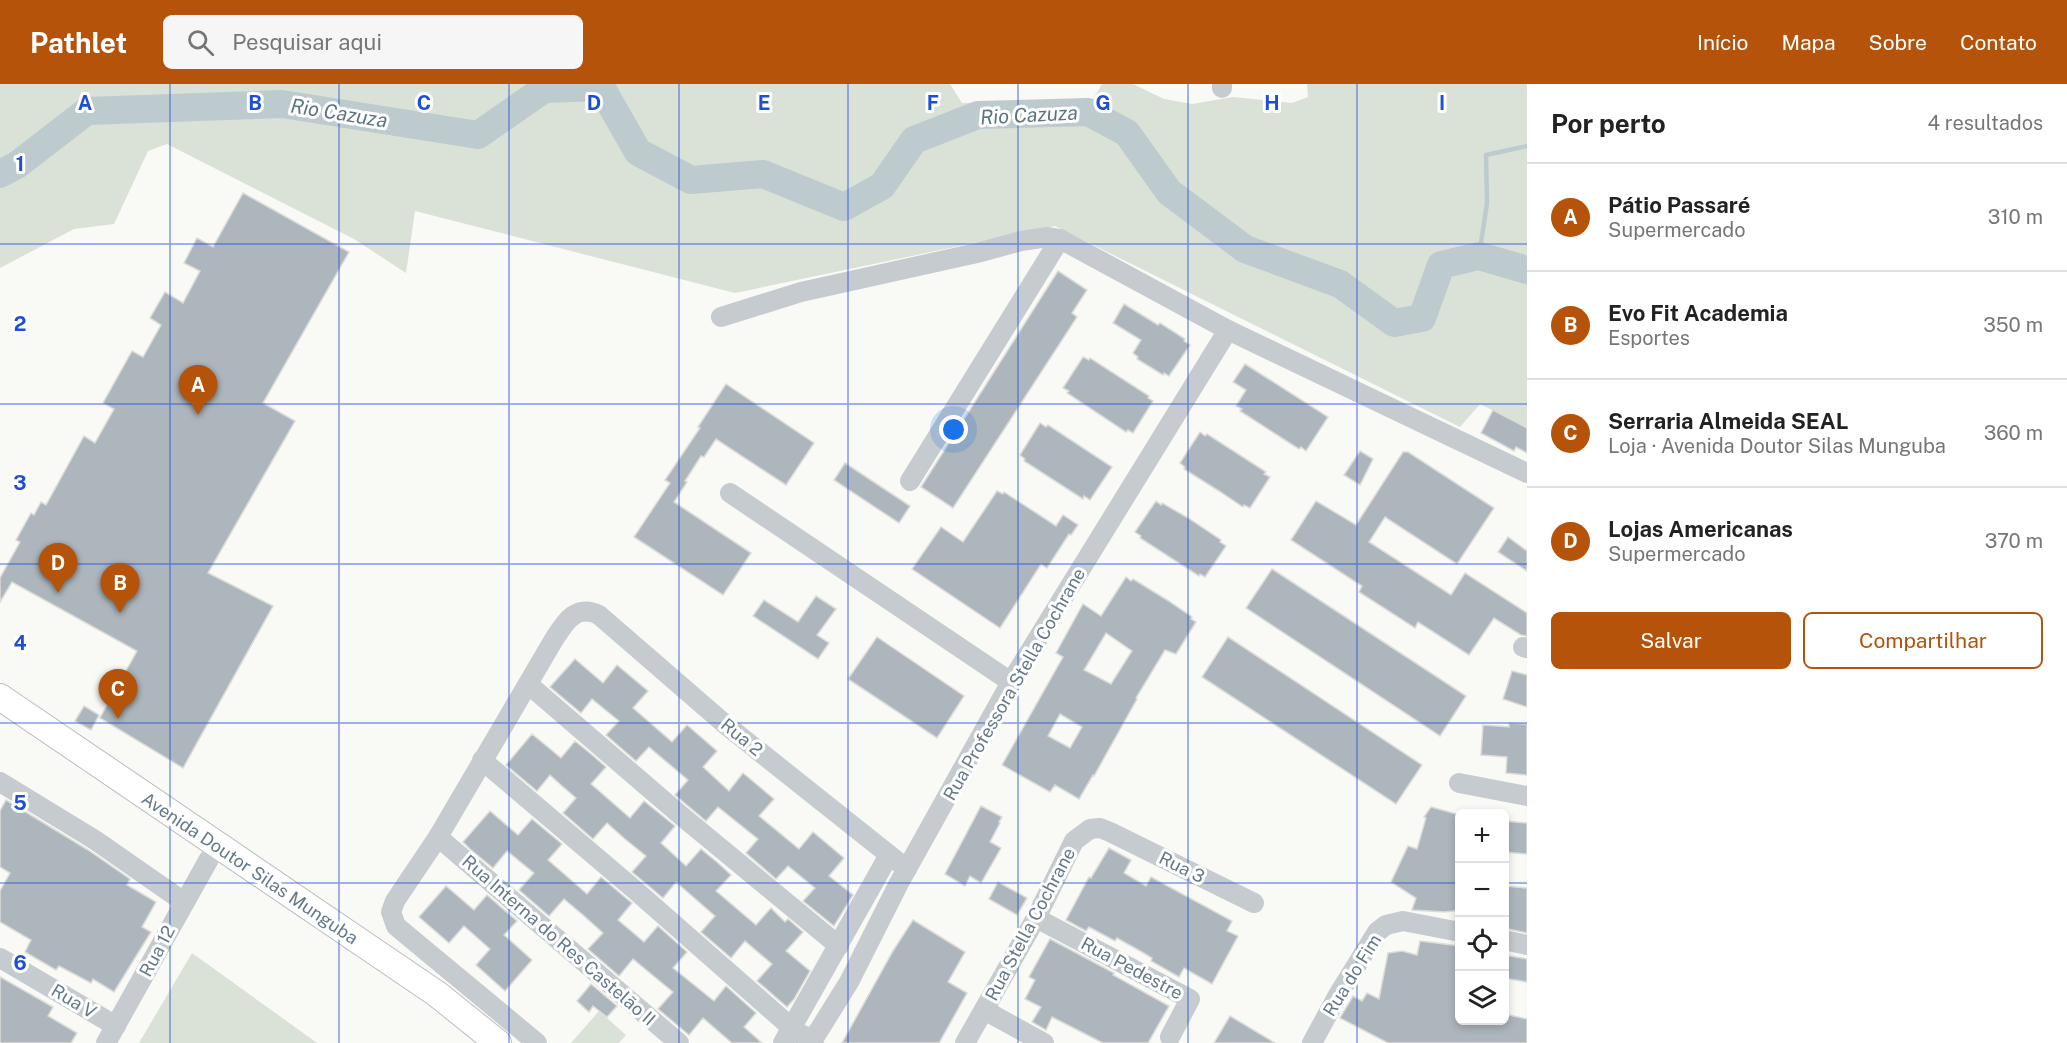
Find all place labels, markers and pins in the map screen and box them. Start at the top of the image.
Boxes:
pin: A [178,366,218,415]
pin: D [38,544,78,593]
pin: B [100,564,140,613]
pin: C [98,670,138,719]

